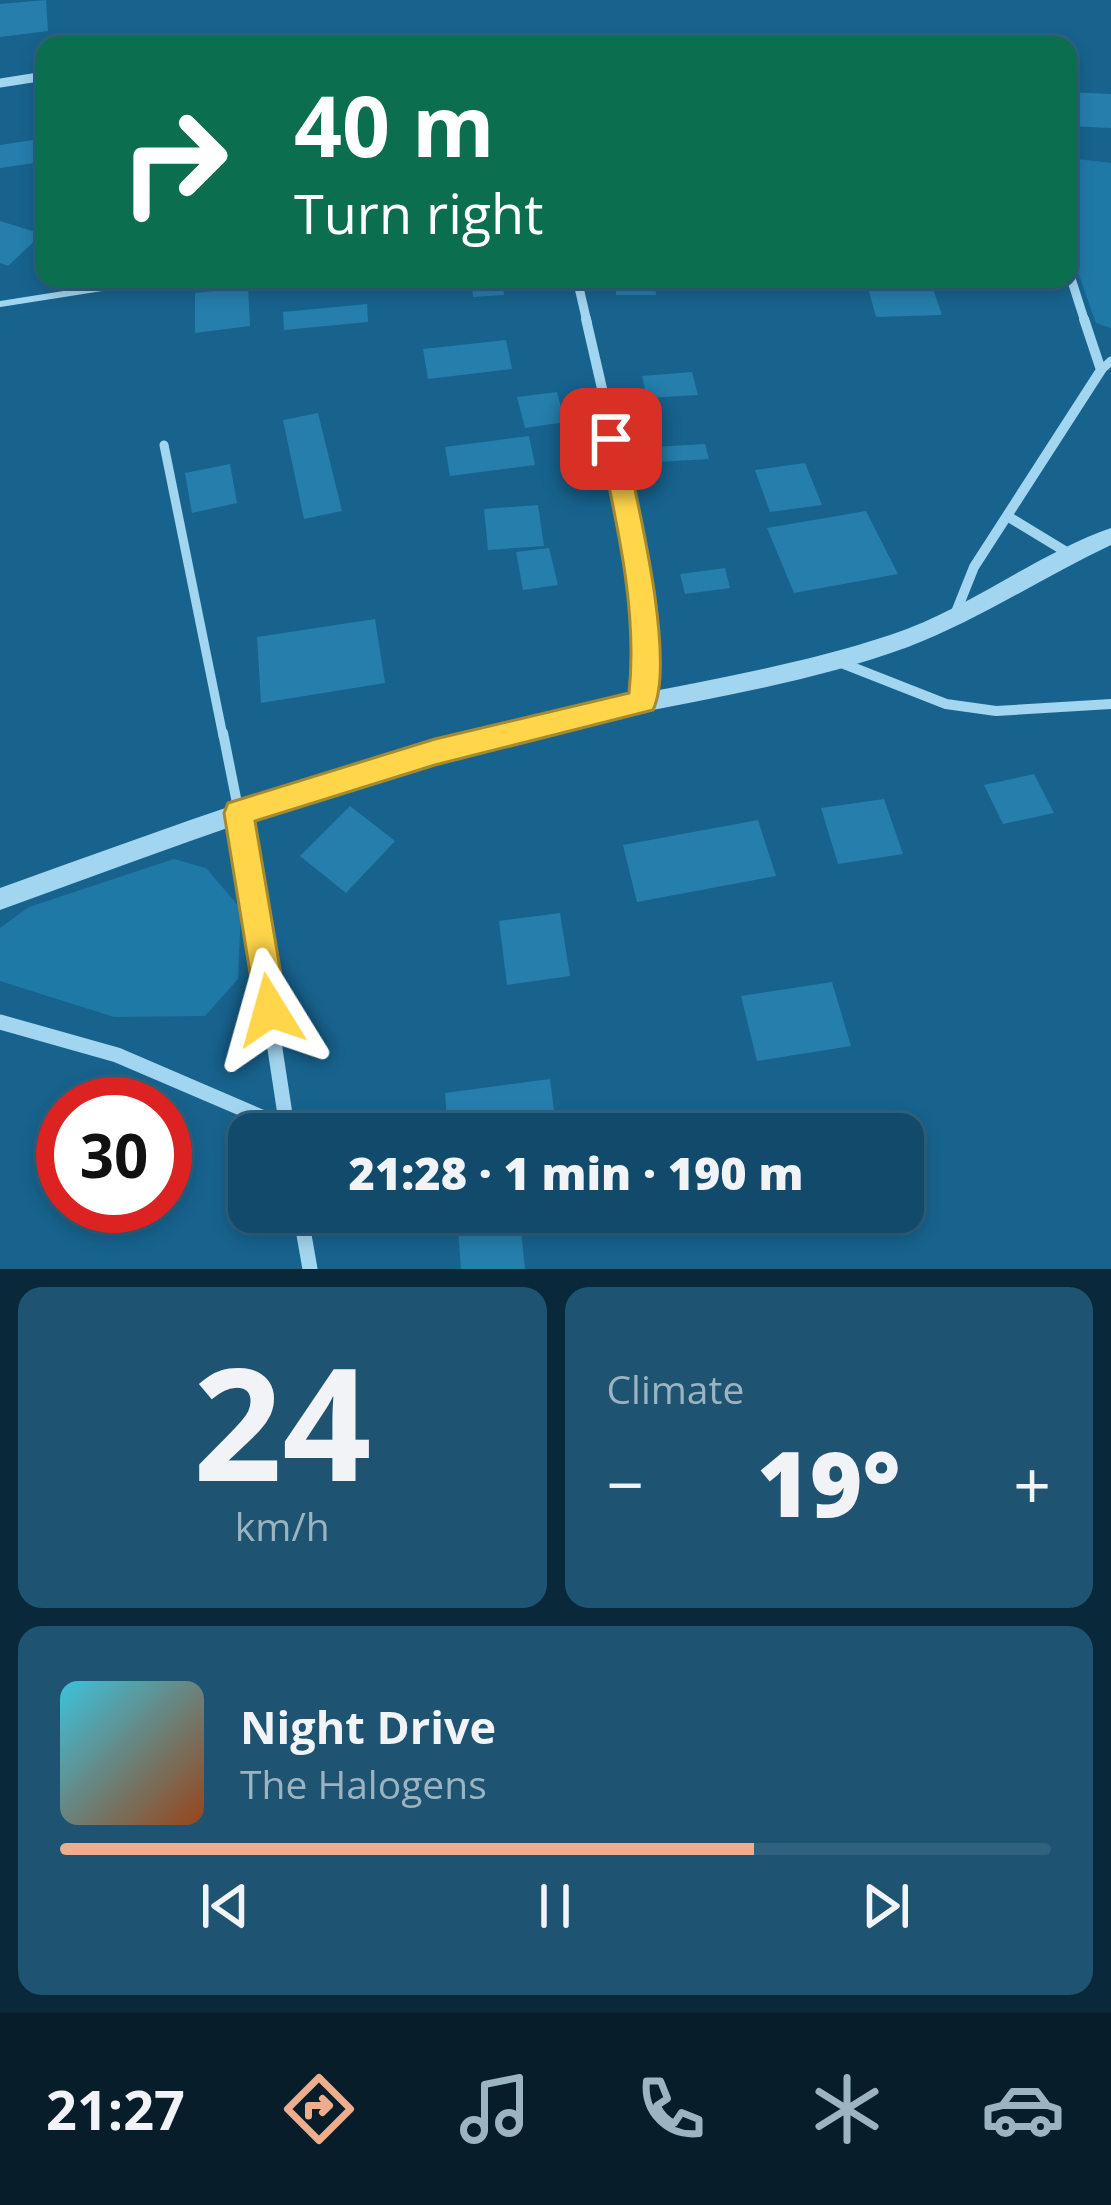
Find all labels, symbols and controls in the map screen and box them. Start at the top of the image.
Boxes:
text: 40 m [294,67,494,182]
icon: right [96,84,252,240]
text: Turn right [294,176,543,250]
pin [560,388,662,490]
icon: arrive [578,406,644,472]
position arrow [207,947,333,1073]
speed limit sign: 30 [36,1077,192,1233]
text: 21:28 · 1 min · 190 m [349,1142,803,1203]
text: 24 [193,1314,371,1527]
text: Climate [607,1362,744,1415]
text: 19° [757,1421,900,1543]
text: − [607,1438,644,1528]
text: + [1013,1438,1051,1528]
text: km/h [235,1499,330,1552]
text: Night Drive [240,1696,496,1757]
text: The Halogens [240,1757,487,1810]
icon: previous [192,1873,258,1939]
icon: pause [522,1873,588,1939]
icon: next [853,1873,919,1939]
icon: directions [277,2067,361,2151]
icon: music [453,2067,537,2151]
icon: phone [629,2067,713,2151]
icon: climate [805,2067,889,2151]
icon: car [981,2067,1065,2151]
text: 21:27 [46,2072,185,2146]

